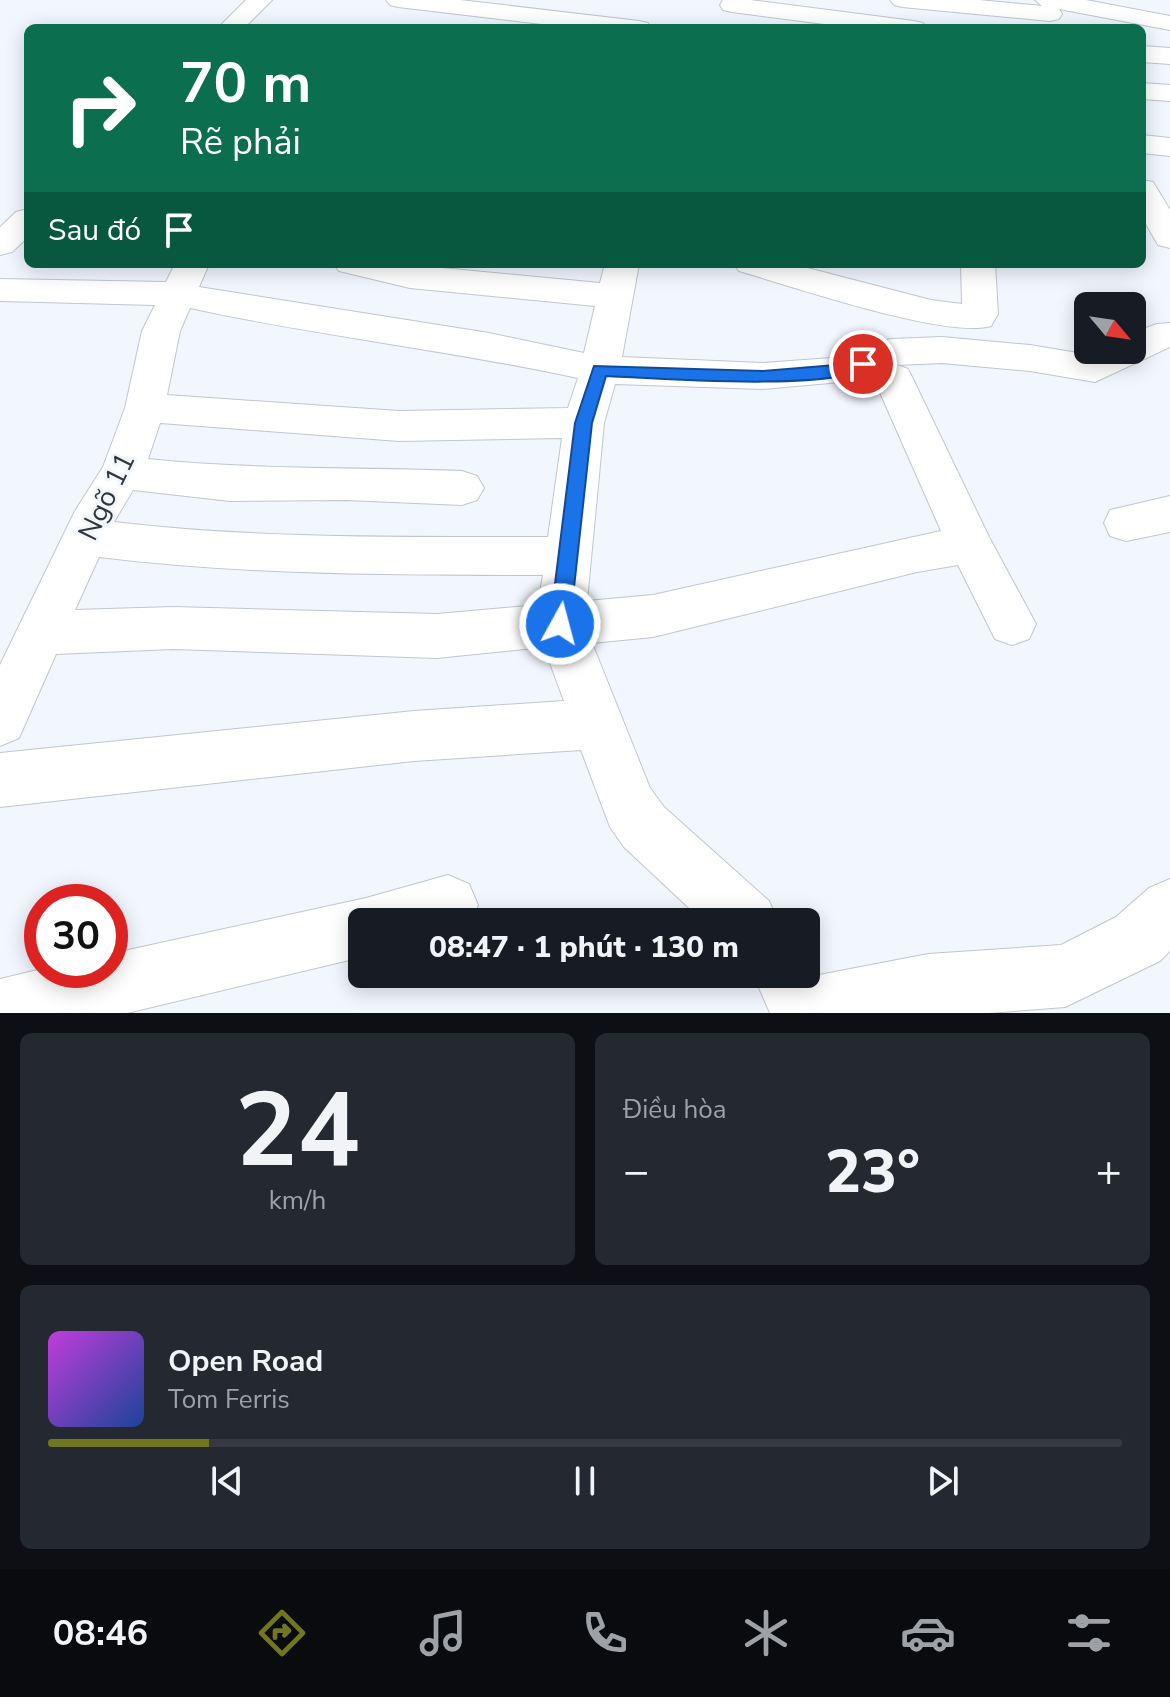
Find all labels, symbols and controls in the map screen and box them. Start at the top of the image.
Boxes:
text: 70 m [180,45,311,122]
icon: right [48,56,152,160]
text: Rẽ phải [180,118,301,167]
icon: arrive [157,208,201,252]
text: Sau đó [48,210,141,251]
north arrow [1074,292,1146,364]
map controls [1074,292,1146,364]
pin [829,330,897,398]
icon: arrive [841,342,885,386]
street label: Ngõ 11 [69,446,144,547]
position arrow [518,582,602,666]
speed limit sign: 30 [24,884,128,988]
text: 08:47 · 1 phút · 130 m [429,927,739,968]
text: 24 [235,1060,360,1202]
text: Điều hòa [623,1092,726,1127]
text: 23° [825,1131,920,1213]
text: − [623,1142,649,1202]
text: + [1096,1142,1122,1202]
text: km/h [269,1183,326,1218]
text: Open Road [168,1341,323,1382]
text: Tom Ferris [168,1382,290,1417]
icon: previous [205,1459,249,1503]
icon: pause [563,1459,607,1503]
icon: next [921,1459,965,1503]
icon: directions [254,1605,310,1661]
icon: music [415,1605,471,1661]
icon: phone [577,1605,633,1661]
icon: climate [738,1605,794,1661]
icon: car [900,1605,956,1661]
icon: filters [1061,1605,1117,1661]
text: 08:46 [53,1609,148,1658]

